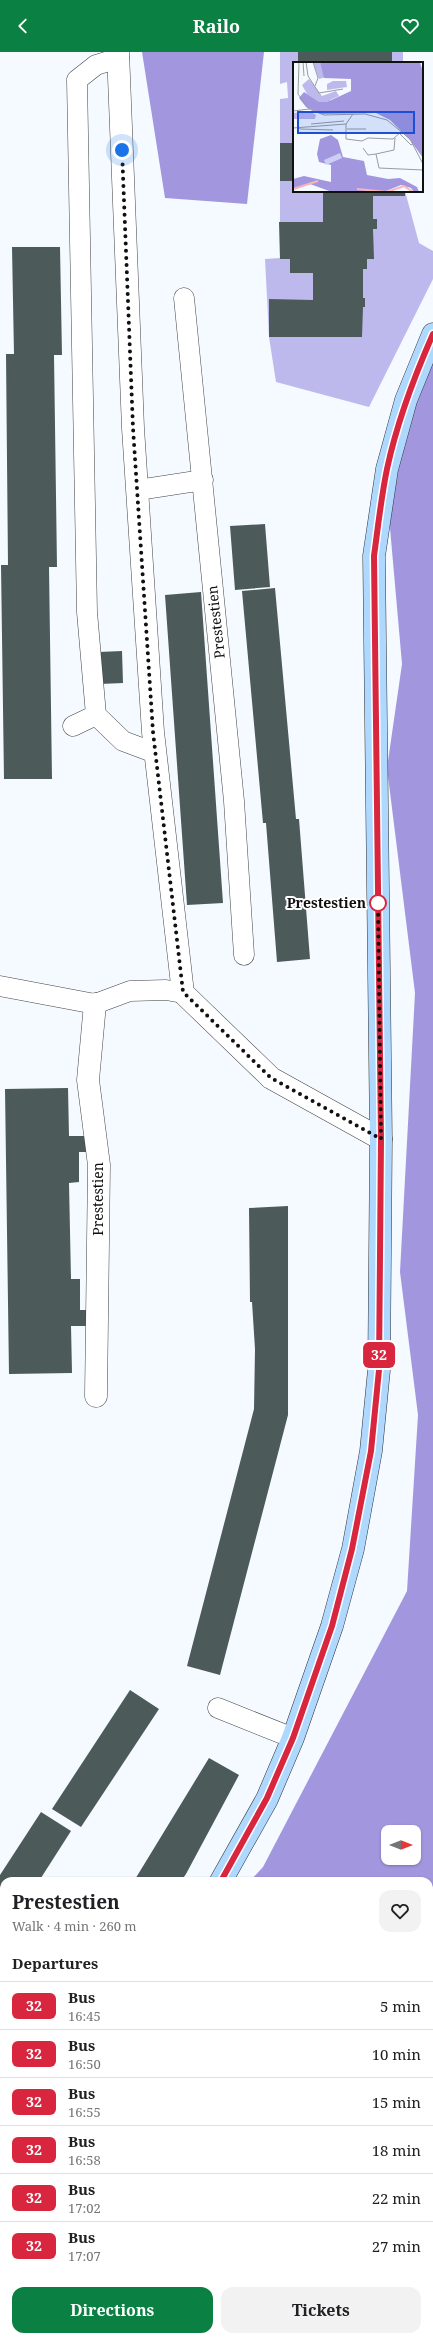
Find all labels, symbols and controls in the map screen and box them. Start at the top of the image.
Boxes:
text: Railo [193,14,240,38]
icon: back [12,15,34,37]
icon: heart [399,15,421,37]
inset map [293,62,423,192]
your location [112,140,132,160]
street label: Prestestien [202,585,229,660]
place label: Prestestien [287,893,366,912]
marker: Prestestien [369,894,387,912]
street label: Prestestien [88,1162,107,1236]
line badge: 32 [361,1342,397,1368]
text: 32 [371,1345,387,1364]
north arrow [381,1825,421,1865]
map controls [381,1825,421,1865]
text: Prestestien [12,1889,120,1915]
button: heart [379,1890,421,1932]
text: Walk · 4 min · 260 m [12,1917,137,1935]
text: Departures [12,1953,98,1973]
text: Bus [68,1987,95,2007]
text: 32 [26,1996,42,2015]
text: 5 min [380,1996,421,2016]
text: 16:45 [68,2007,101,2025]
text: Bus [68,2035,95,2055]
text: 32 [26,2044,42,2063]
text: 10 min [372,2044,421,2064]
text: 16:50 [68,2055,101,2073]
text: Bus [68,2083,95,2103]
text: 32 [26,2092,42,2111]
text: 15 min [372,2092,421,2112]
text: 16:55 [68,2103,101,2121]
text: Bus [68,2131,95,2151]
text: 32 [26,2140,42,2159]
text: 18 min [372,2140,421,2160]
text: 16:58 [68,2151,101,2169]
text: Bus [68,2179,95,2199]
text: 32 [26,2188,42,2207]
text: 22 min [372,2188,421,2208]
text: 17:02 [68,2199,101,2217]
text: Bus [68,2227,95,2247]
text: 32 [26,2236,42,2255]
text: 27 min [372,2236,421,2256]
text: 17:07 [68,2247,101,2265]
button: Directions [12,2287,213,2333]
button: Tickets [221,2287,421,2333]

